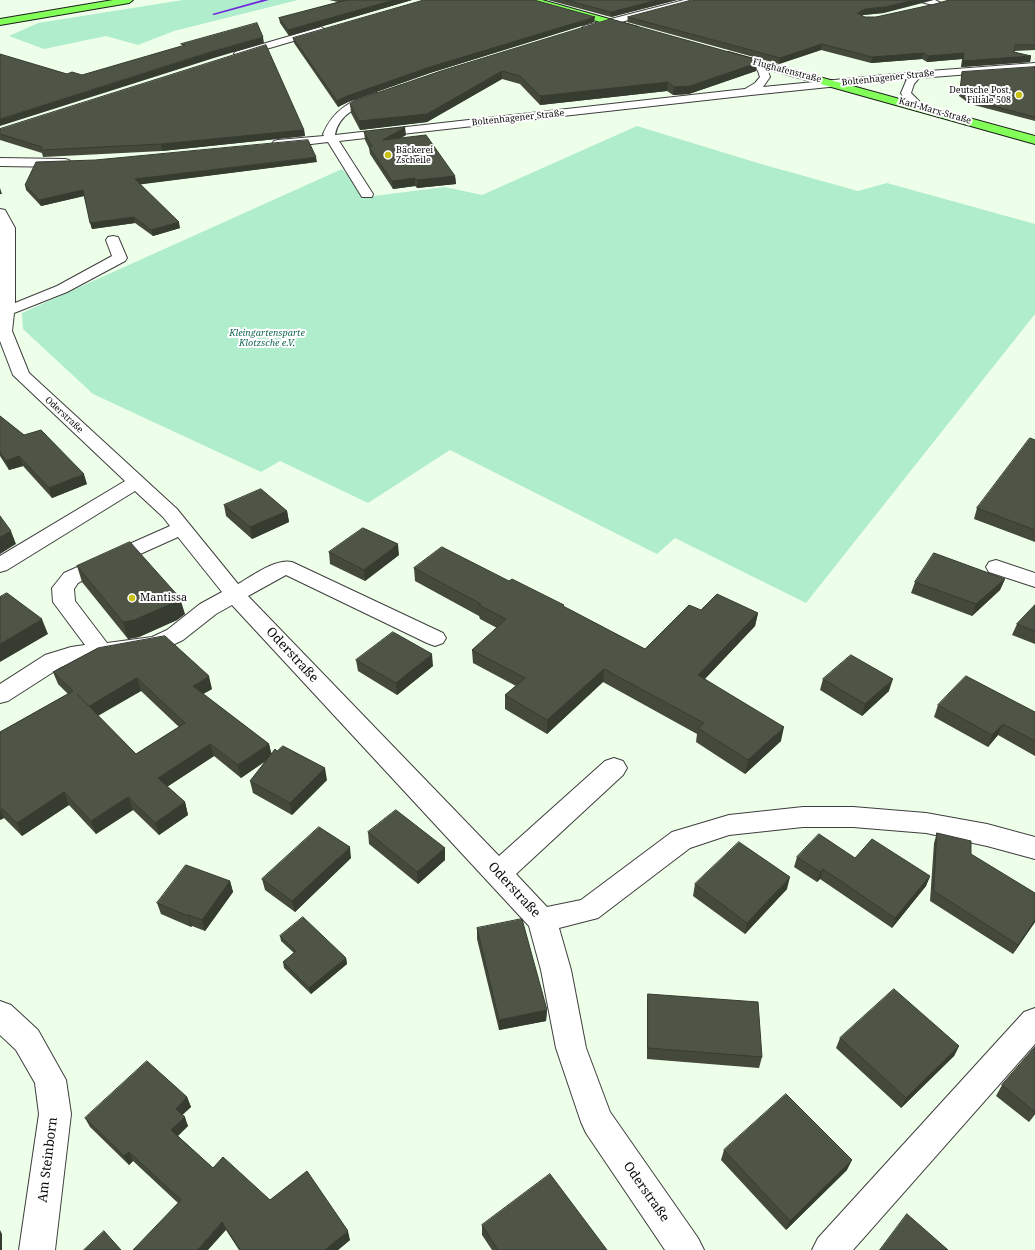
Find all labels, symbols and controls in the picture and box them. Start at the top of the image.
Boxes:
street label: Flughafenstraße [752,57,822,85]
street label: Boltenhagener Straße [841,68,935,88]
place label: Deutsche Post, Filiale 508 [949,85,1011,106]
marker: Deutsche Post, Filiale 508 [1014,90,1024,100]
street label: Karl-Marx-Straße [898,96,972,126]
street label: Boltenhagener Straße [471,108,565,128]
place label: Bäckerei Zscheile [396,145,433,166]
marker: Bäckerei Zscheile [383,150,393,160]
park label: Kleingartensparte Klotzsche e.V. [229,328,305,349]
street label: Oderstraße [43,395,85,435]
place label: Mantissa [140,591,187,605]
marker: Mantissa [127,593,137,603]
street label: Oderstraße [263,624,321,686]
street label: Oderstraße [485,859,543,921]
street label: Am Steinborn [35,1116,61,1204]
street label: Oderstraße [620,1159,672,1225]

